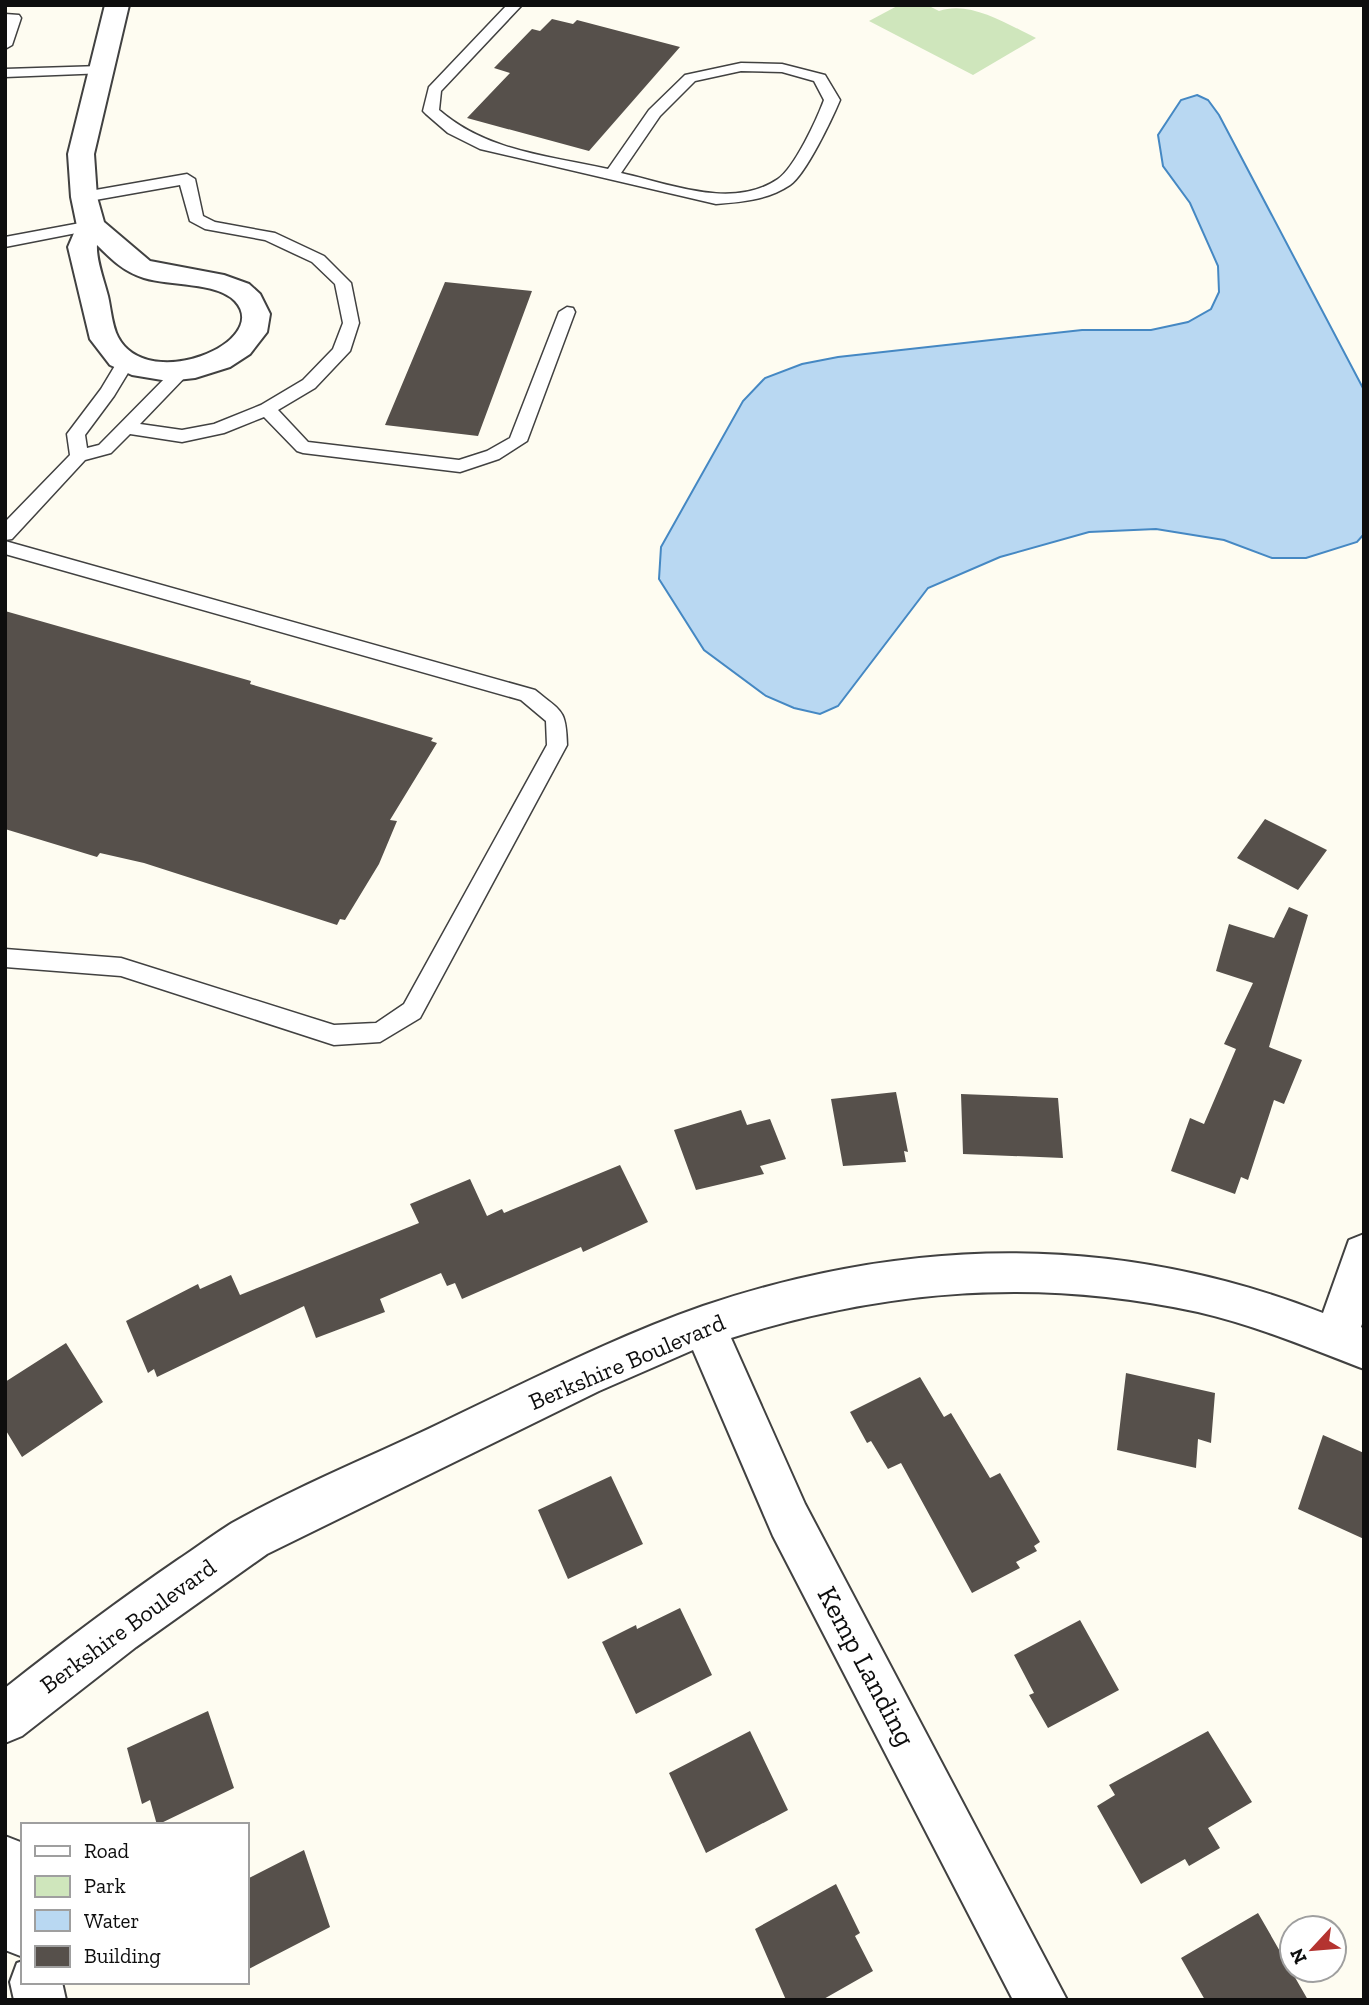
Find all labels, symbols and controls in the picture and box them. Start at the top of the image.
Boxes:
street label: Berkshire Boulevard [524,1307,729,1416]
street label: Berkshire Boulevard [34,1552,221,1699]
street label: Kemp Landing [811,1581,922,1752]
legend [21,1823,248,1984]
text: Road [84,1838,130,1863]
text: Park [84,1873,126,1898]
text: Water [84,1908,139,1933]
north arrow [1278,1914,1348,1984]
text: Building [84,1943,161,1968]
text: N [1285,1945,1312,1968]

